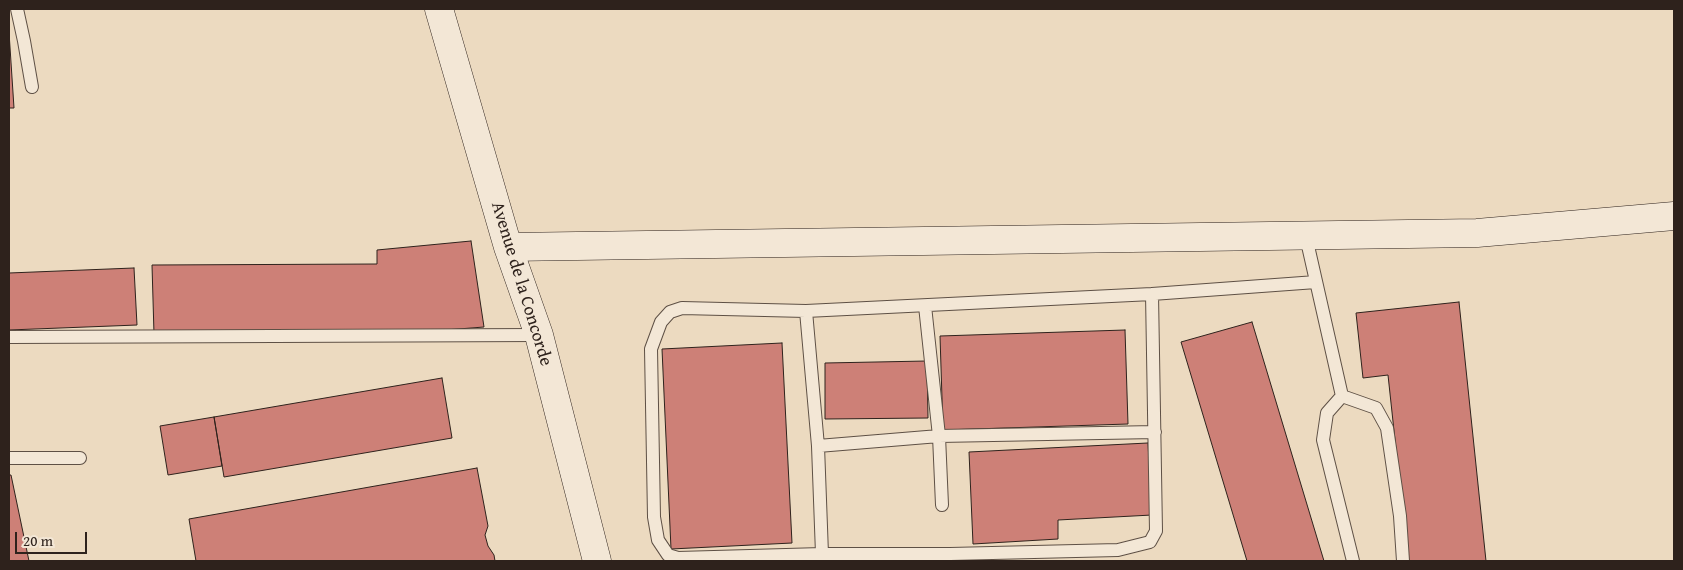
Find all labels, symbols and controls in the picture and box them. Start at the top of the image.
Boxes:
street label: Avenue de la Concorde [486,199,556,369]
scale bar [18,522,90,554]
text: 20 m [23,530,53,551]

